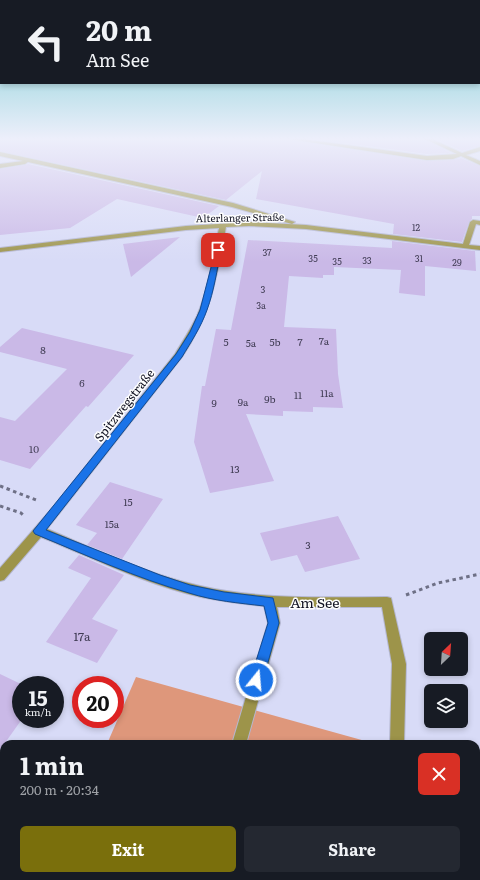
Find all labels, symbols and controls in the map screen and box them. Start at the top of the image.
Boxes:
text: 20 m [86,8,152,50]
icon: left [20,16,72,68]
text: Am See [86,46,149,73]
street label: Alterlanger Straße [196,209,284,225]
house number: 12 [412,220,421,234]
pin [201,233,235,267]
icon: arrive [207,239,229,261]
house number: 37 [262,245,272,259]
house number: 35 [308,251,318,265]
house number: 31 [415,251,424,265]
house number: 33 [362,253,372,267]
house number: 35 [332,254,342,268]
house number: 29 [452,255,462,269]
house number: 3 [261,282,266,296]
house number: 3a [256,298,266,312]
house number: 7a [319,333,330,348]
house number: 5 [223,334,229,349]
house number: 5b [269,334,281,349]
house number: 7 [297,334,303,349]
house number: 5a [246,335,257,350]
house number: 8 [40,342,46,357]
street label: Spitzwegstraße [90,365,158,445]
house number: 6 [79,375,85,390]
house number: 11a [320,385,334,400]
house number: 11 [294,387,302,402]
house number: 9b [264,391,276,406]
house number: 9a [238,394,249,409]
house number: 9 [211,395,217,410]
house number: 10 [29,441,39,456]
house number: 13 [230,461,240,476]
house number: 15 [123,494,133,509]
house number: 15a [105,516,120,531]
house number: 3 [305,537,311,552]
street label: Am See [290,592,340,612]
house number: 17a [73,627,91,645]
north arrow [424,632,468,676]
map controls [424,632,468,728]
position arrow [235,659,277,701]
speed limit sign: 20 [72,676,124,728]
text: 15 [28,682,48,712]
button: layers [424,684,468,728]
text: km/h [25,704,51,719]
text: 1 min [20,747,84,782]
button: close [418,753,460,795]
text: 200 m · 20:34 [20,780,99,799]
button: Exit [20,826,236,872]
button: Share [244,826,460,872]

